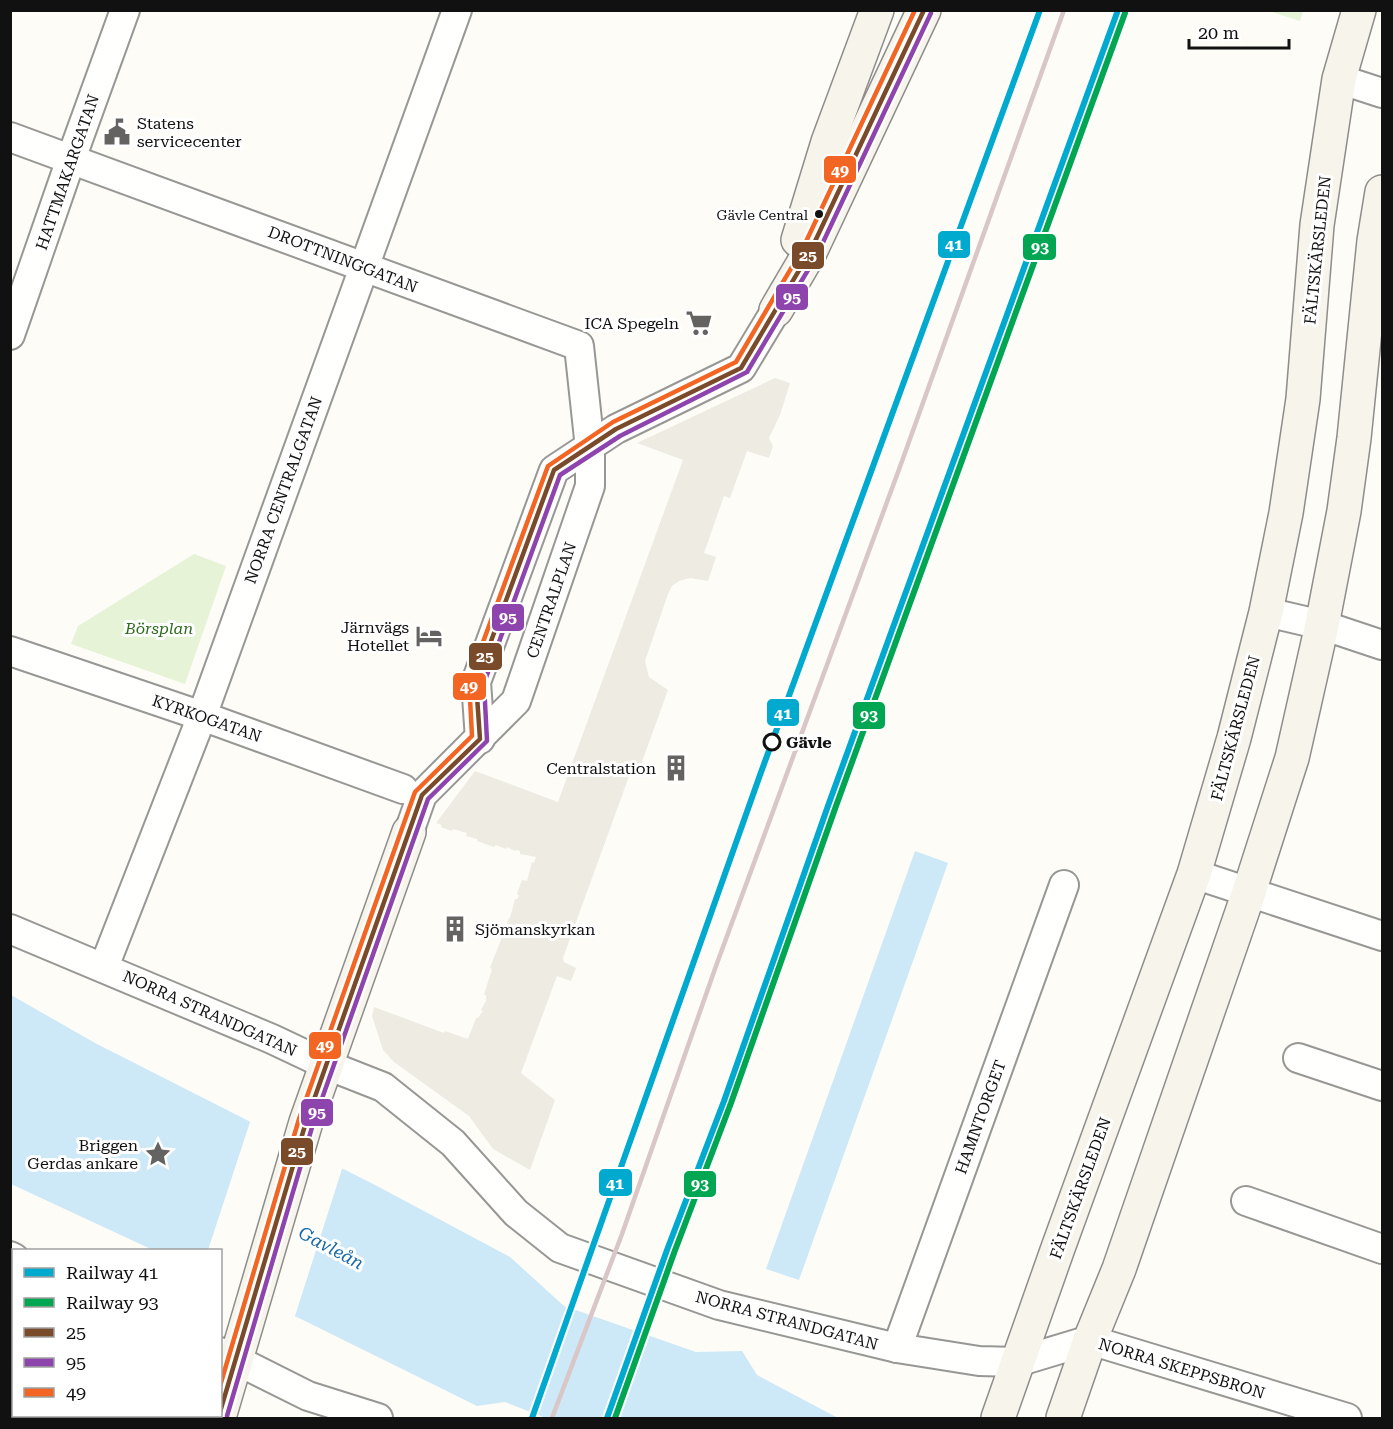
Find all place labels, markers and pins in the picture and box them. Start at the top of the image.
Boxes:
place label: Statens servicecenter [137,114,242,151]
public building icon: Statens servicecenter [102,117,132,147]
place label: Gävle Central [716,207,809,223]
marker: Gävle Central [813,208,825,220]
supermarket icon: ICA Spegeln [684,308,714,338]
place label: ICA Spegeln [585,314,679,333]
place label: Järnvägs Hotellet [341,618,409,655]
hotel icon: Järnvägs Hotellet [414,621,444,651]
marker: Gävle [763,733,781,751]
place label: Gävle [786,733,832,752]
building icon: Centralstation [661,753,691,783]
place label: Centralstation [546,759,656,778]
building icon: Sjömanskyrkan [440,914,470,944]
place label: Sjömanskyrkan [475,920,595,939]
place label: Briggen Gerdas ankare [27,1136,138,1173]
place icon: Briggen Gerdas ankare [143,1139,173,1169]

